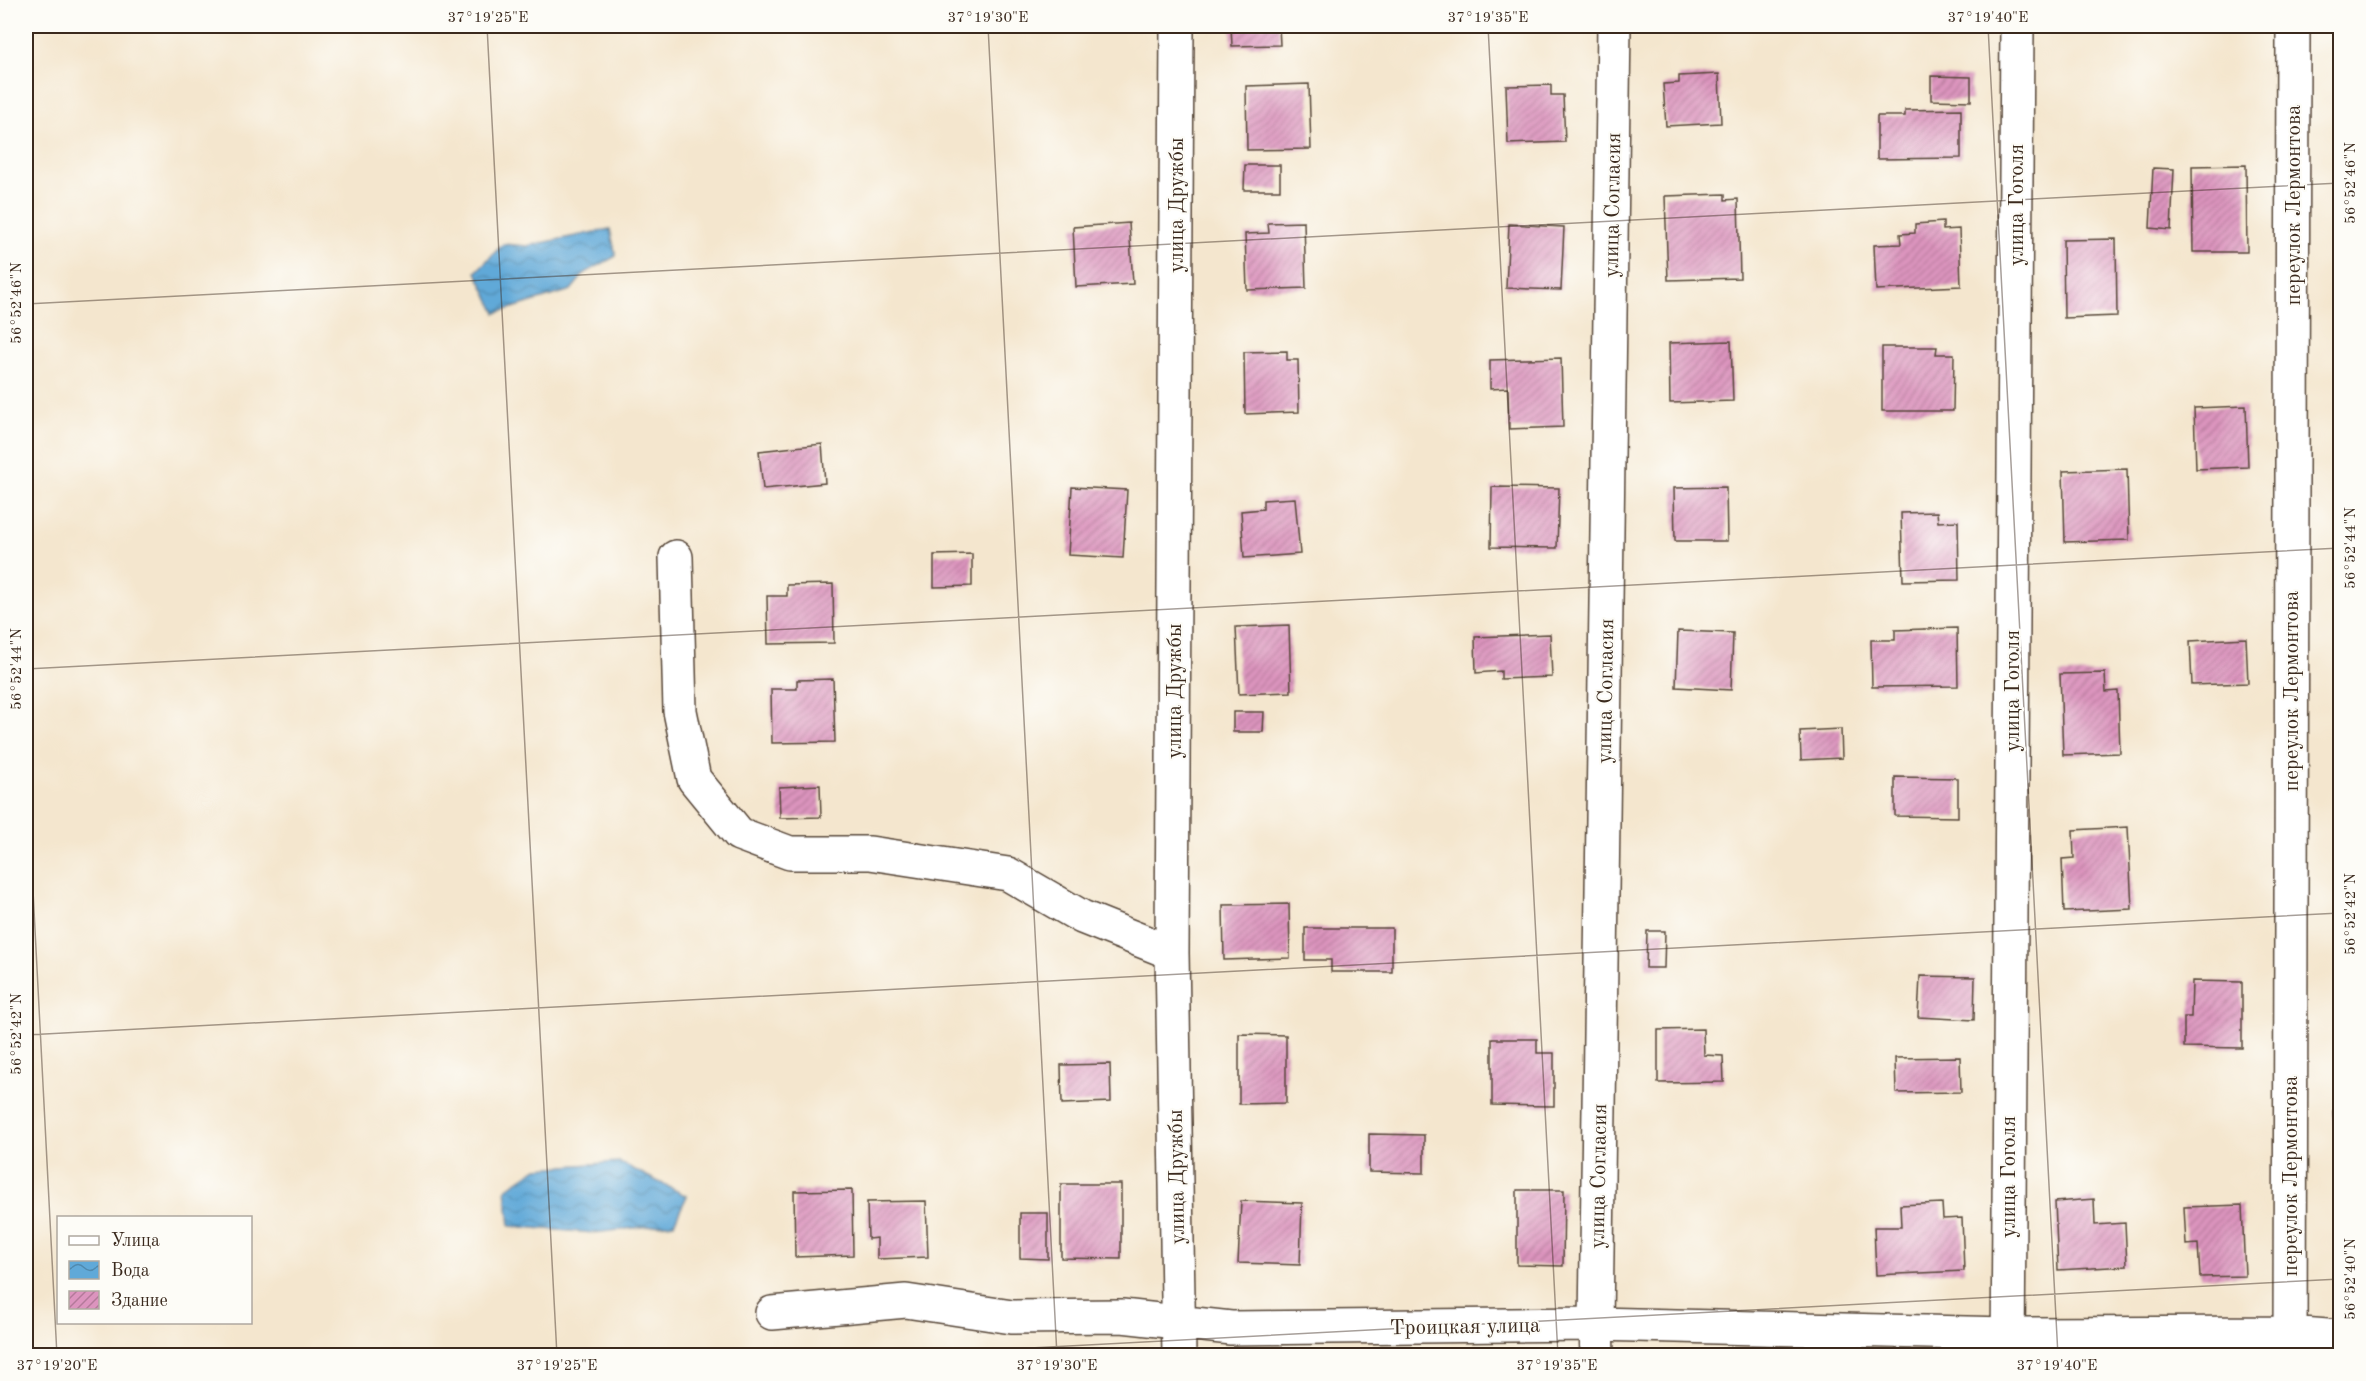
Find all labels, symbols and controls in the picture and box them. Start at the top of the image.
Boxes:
text: 37°19'25"E [448,11,528,26]
text: 37°19'30"E [948,11,1028,26]
text: 37°19'35"E [1448,11,1528,26]
text: 37°19'40"E [1948,11,2028,26]
street label: переулок Лермонтова [2284,105,2305,305]
street label: улица Согласия [1602,132,1625,278]
street label: улица Дружбы [1167,137,1188,273]
text: 56°52'46"N [2344,142,2359,224]
street label: улица Гоголя [2007,144,2028,266]
text: 56°52'46"N [10,262,25,344]
text: 56°52'44"N [2344,507,2359,589]
street label: переулок Лермонтова [2282,591,2303,791]
street label: улица Согласия [1595,618,1618,764]
street label: улица Дружбы [1165,623,1186,759]
text: 56°52'44"N [10,628,25,710]
street label: улица Гоголя [2003,630,2024,752]
text: 56°52'42"N [2344,873,2359,955]
text: 56°52'42"N [10,993,25,1075]
street label: переулок Лермонтова [2281,1076,2302,1276]
street label: улица Согласия [1588,1103,1611,1249]
street label: улица Дружбы [1166,1109,1189,1245]
street label: улица Гоголя [1999,1116,2020,1238]
legend [57,1216,252,1324]
text: Улица [111,1232,160,1250]
text: 56°52'40"N [2344,1238,2359,1320]
text: Вода [111,1262,150,1280]
text: Здание [111,1292,168,1310]
street label: Троицкая улица [1390,1316,1540,1339]
text: 37°19'20"E [17,1359,97,1374]
text: 37°19'25"E [517,1359,597,1374]
text: 37°19'30"E [1017,1359,1097,1374]
text: 37°19'35"E [1517,1359,1597,1374]
text: 37°19'40"E [2017,1359,2097,1374]

